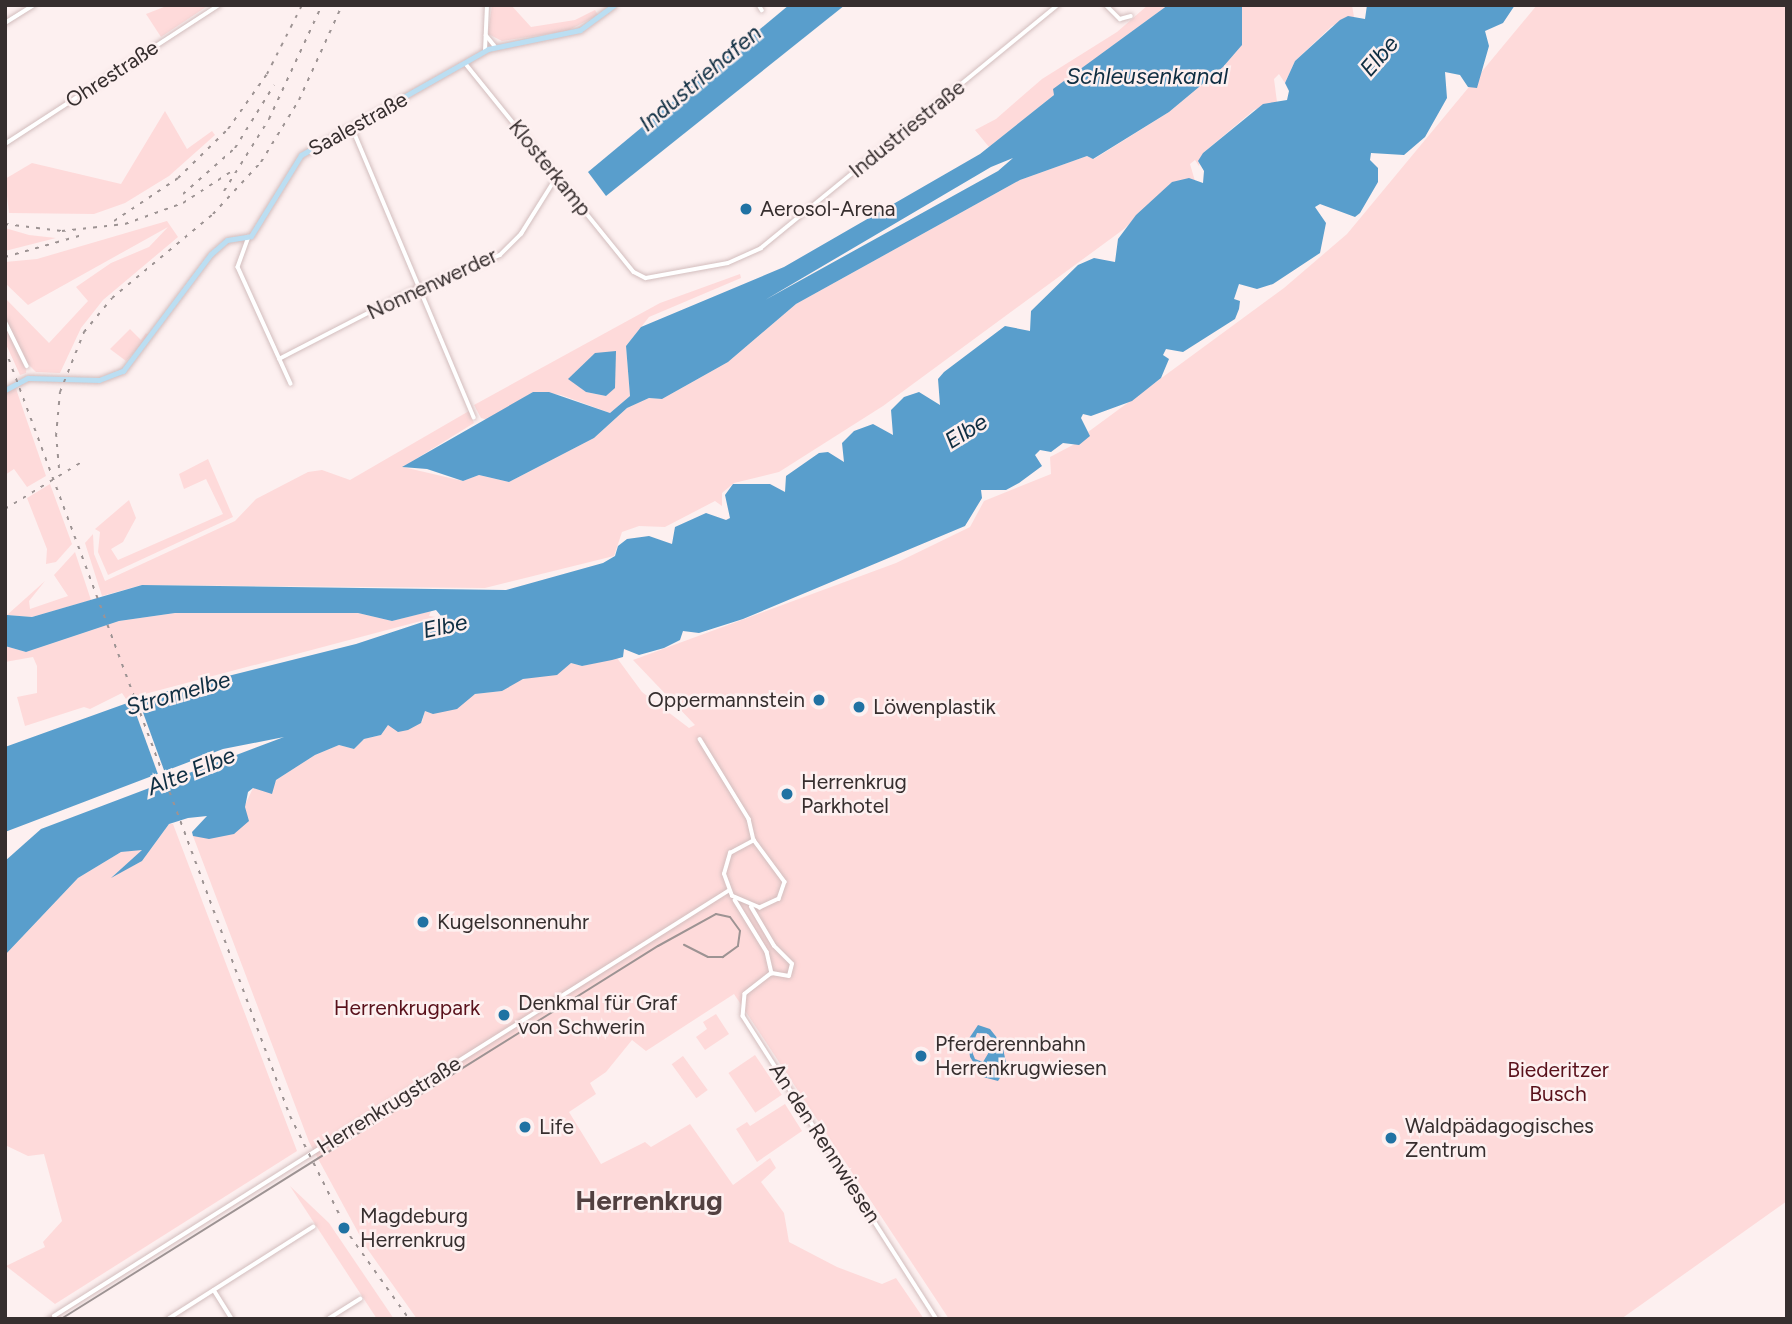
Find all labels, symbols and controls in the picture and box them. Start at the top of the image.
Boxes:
water label: Industriehafen [633,19,767,137]
water label: Elbe [1354,30,1404,82]
street label: Ohrestraße [61,35,163,113]
water label: Schleusenkanal [1066,62,1228,90]
street label: Industriestraße [844,75,970,183]
street label: Saalestraße [304,86,412,162]
street label: Klosterkamp [503,115,597,221]
place label: Aerosol-Arena [760,196,895,222]
marker: Aerosol-Arena [738,201,754,217]
street label: Nonnenwerder [363,243,501,325]
water label: Elbe [940,407,992,455]
water label: Elbe [420,608,470,644]
water label: Stromelbe [123,665,233,721]
place label: Oppermannstein [648,687,805,713]
marker: Oppermannstein [811,692,827,708]
place label: Löwenplastik [873,694,996,720]
marker: Löwenplastik [851,699,867,715]
water label: Alte Elbe [143,741,239,801]
place label: Herrenkrug Parkhotel [801,769,907,819]
marker: Herrenkrug Parkhotel [779,786,795,802]
place label: Kugelsonnenuhr [437,909,589,935]
marker: Kugelsonnenuhr [415,914,431,930]
place label: Denkmal für Graf von Schwerin [518,990,677,1040]
park label: Herrenkrugpark [334,995,480,1021]
marker: Denkmal für Graf von Schwerin [496,1007,512,1023]
place label: Pferderennbahn Herrenkrugwiesen [935,1031,1107,1081]
marker: Pferderennbahn Herrenkrugwiesen [913,1048,929,1064]
street label: Herrenkrugstraße [312,1051,466,1159]
park label: Biederitzer Busch [1507,1057,1609,1107]
street label: An den Rennwiesen [764,1058,886,1228]
place label: Waldpädagogisches Zentrum [1405,1113,1594,1163]
place label: Life [539,1114,574,1140]
marker: Life [517,1119,533,1135]
marker: Waldpädagogisches Zentrum [1383,1130,1399,1146]
district label: Herrenkrug [575,1183,723,1217]
place label: Magdeburg Herrenkrug [360,1203,468,1253]
marker: Magdeburg Herrenkrug [334,1218,354,1238]

